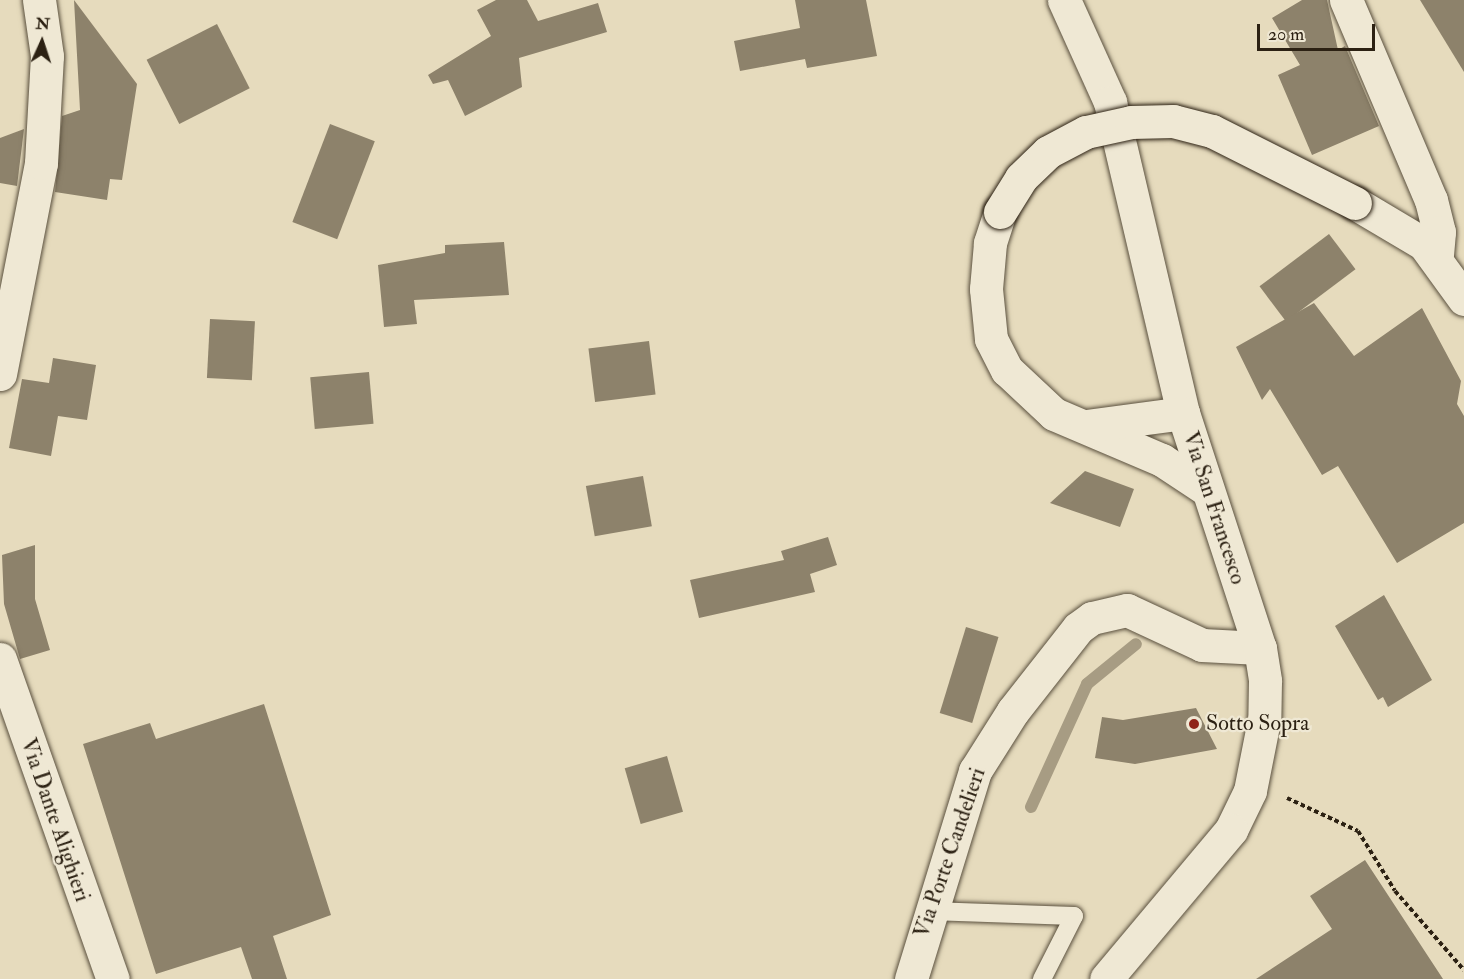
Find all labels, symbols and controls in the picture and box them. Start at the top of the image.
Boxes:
north arrow [12,12,72,72]
scale bar [1260,12,1378,50]
text: N [35,14,51,34]
text: 20 m [1268,23,1304,46]
street label: Via San Francesco [1177,428,1251,588]
place label: Sotto Sopra [1206,711,1309,737]
marker: Sotto Sopra [1187,717,1201,731]
street label: Via Dante Alighieri [15,735,95,905]
street label: Via Porte Candelieri [909,765,991,941]

